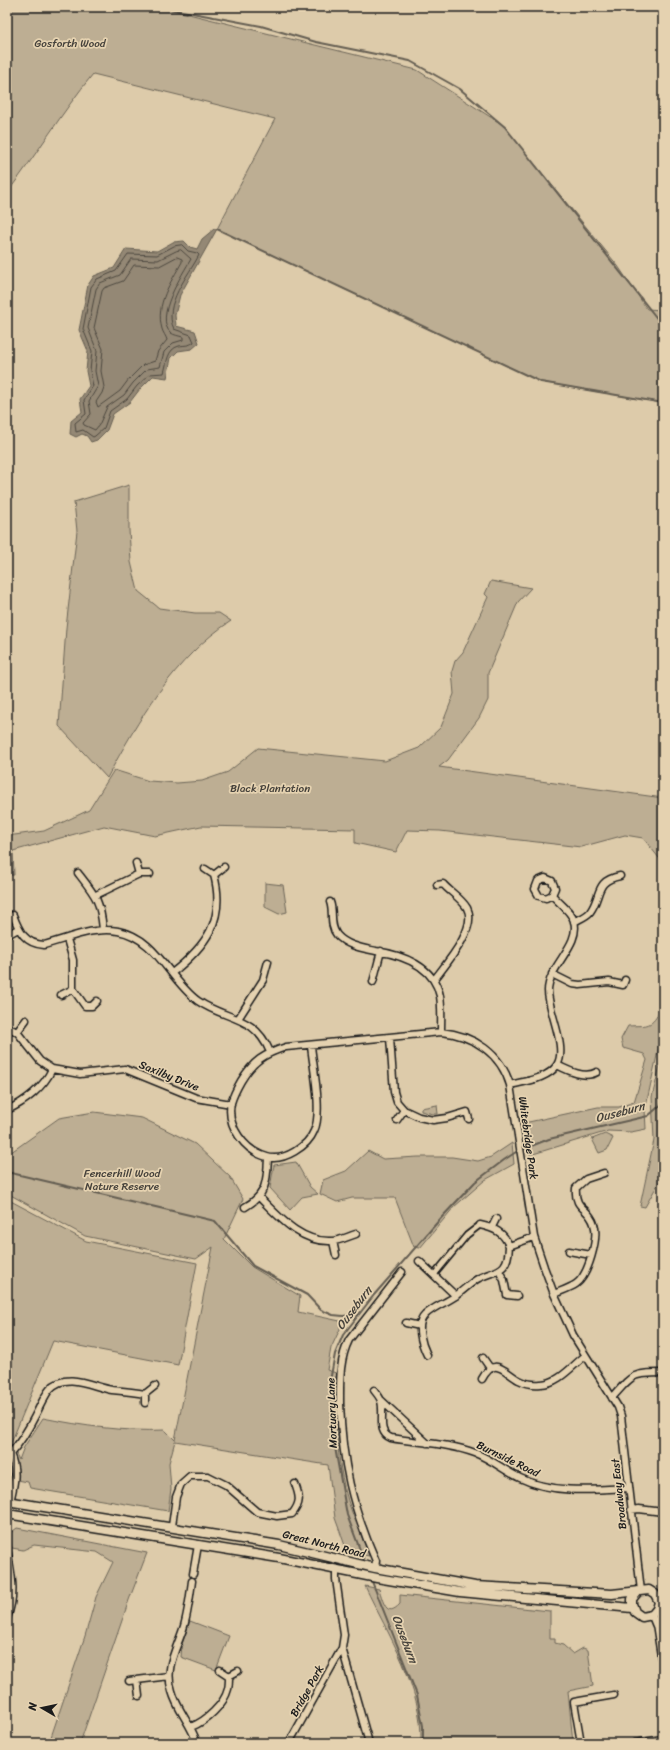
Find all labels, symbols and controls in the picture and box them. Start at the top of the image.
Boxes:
park label: Gosforth Wood [34,34,107,53]
park label: Black Plantation [230,779,310,798]
street label: Saxilby Drive [136,1055,202,1097]
water label: Ouseburn [593,1094,649,1129]
street label: Whitebridge Park [513,1095,543,1181]
park label: Fencerhill Wood Nature Reserve [84,1164,162,1196]
water label: Ouseburn [330,1280,379,1335]
street label: Mortuary Lane [321,1377,343,1449]
street label: Burnside Road [473,1435,544,1483]
street label: Broadway East [606,1457,632,1530]
street label: Great North Road [281,1525,369,1564]
water label: Ouseburn [386,1612,425,1668]
street label: Bridge Park [285,1661,329,1720]
north arrow [22,1688,62,1728]
text: N [22,1701,43,1713]

